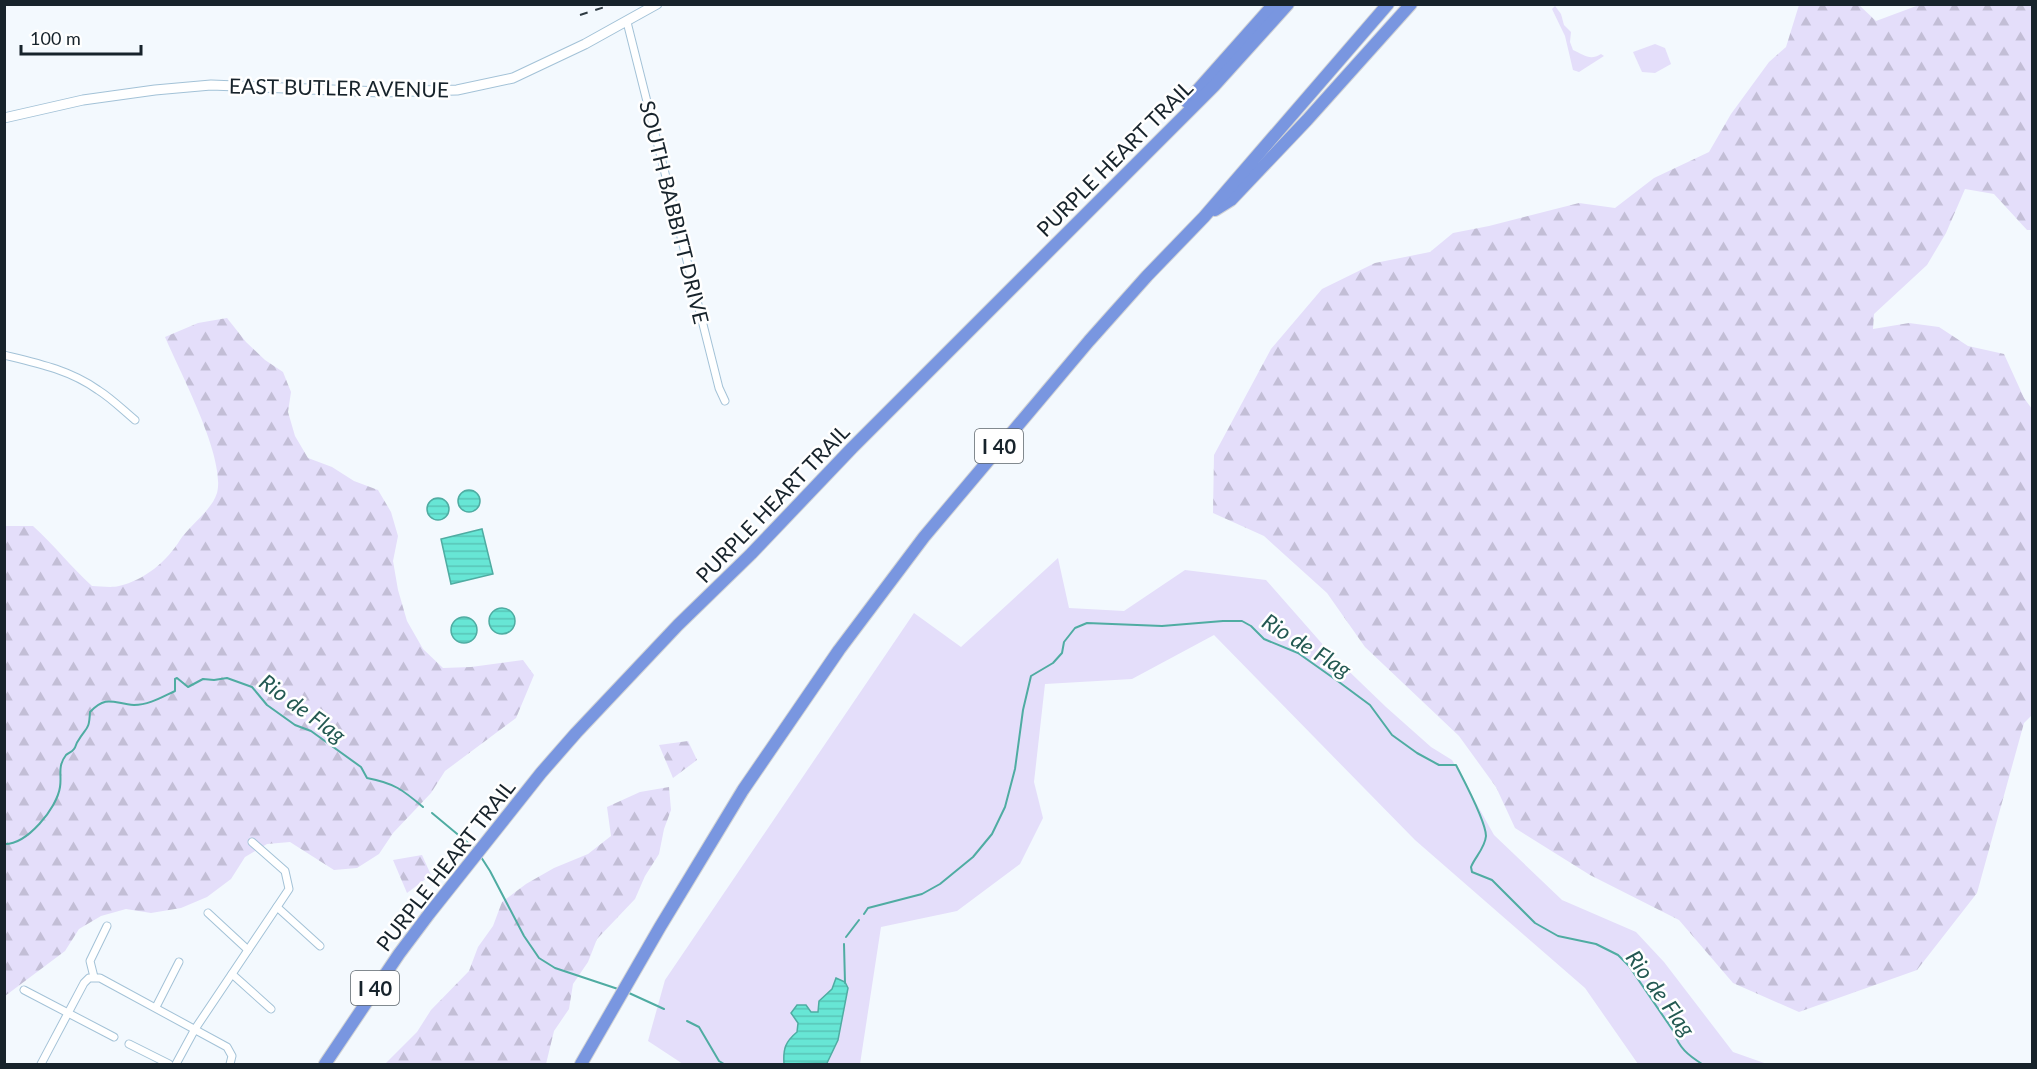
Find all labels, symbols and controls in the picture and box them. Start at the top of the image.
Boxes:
scale bar [21,18,141,56]
text: 100 m [30,27,81,49]
street label: EAST BUTLER AVENUE [229,73,449,101]
street label: PURPLE HEART TRAIL [1031,75,1197,241]
street label: SOUTH BABBITT DRIVE [635,98,715,326]
street label: PURPLE HEART TRAIL [690,419,854,587]
road number: I 40 [975,429,1023,463]
water label: Rio de Flag [1258,607,1357,683]
water label: Rio de Flag [255,668,352,748]
street label: PURPLE HEART TRAIL [370,774,520,955]
water label: Rio de Flag [1621,945,1701,1042]
road number: I 40 [351,971,399,1005]

